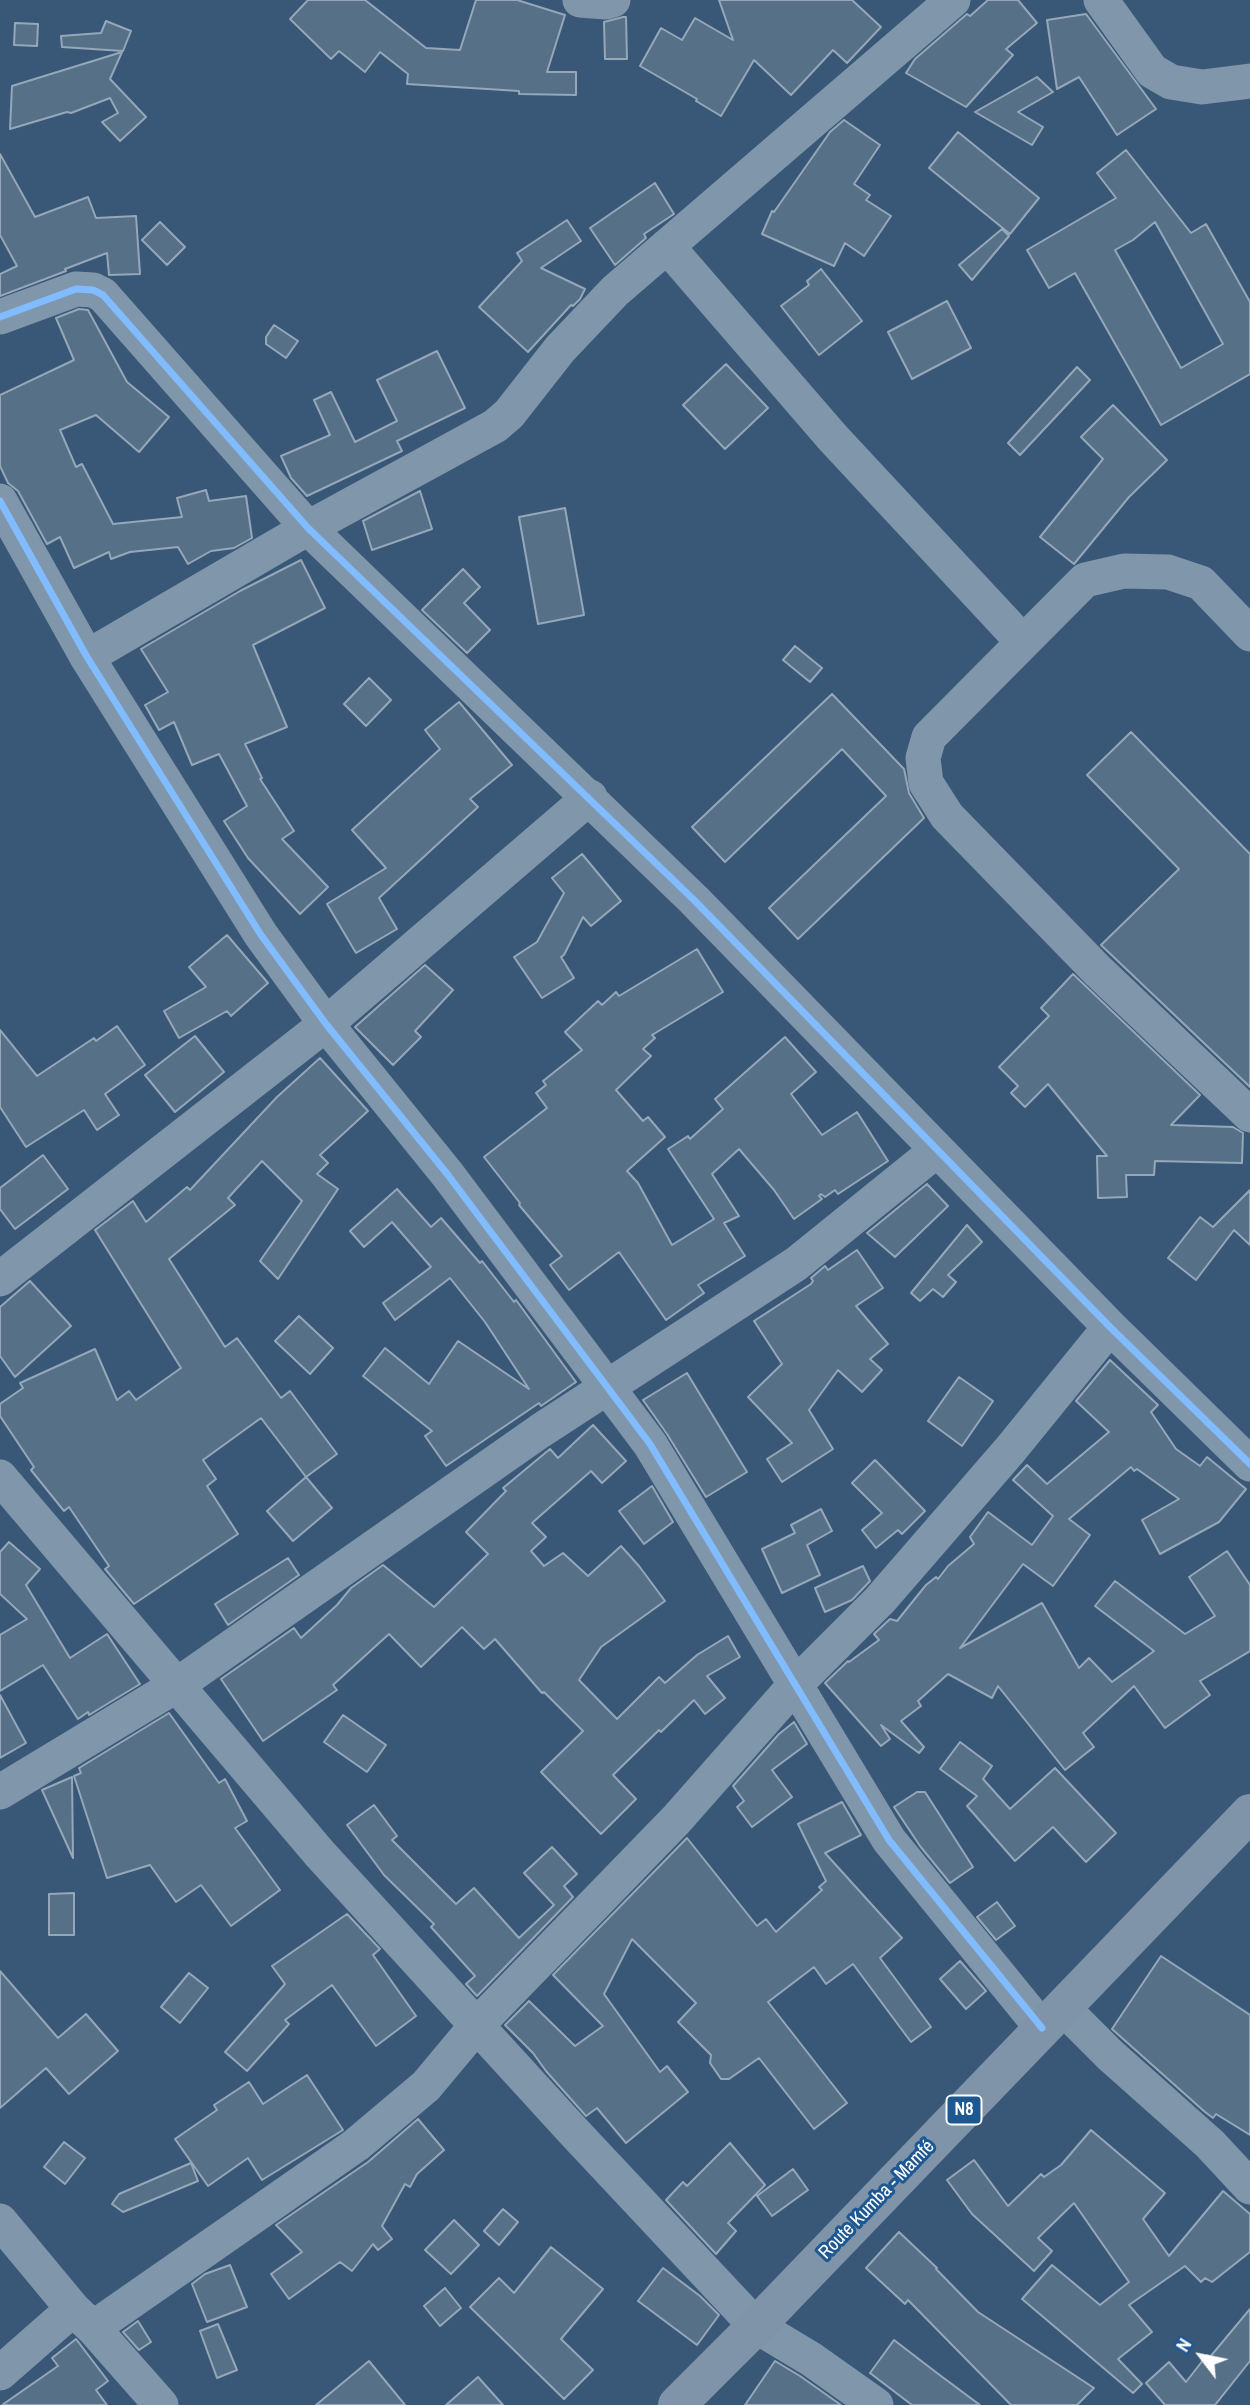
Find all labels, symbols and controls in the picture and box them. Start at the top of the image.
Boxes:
road number: N8 [946,2096,982,2124]
street label: Route Kumba - Mamfé [814,2136,940,2264]
north arrow [1166,2321,1236,2391]
text: N [1169,2333,1197,2357]

